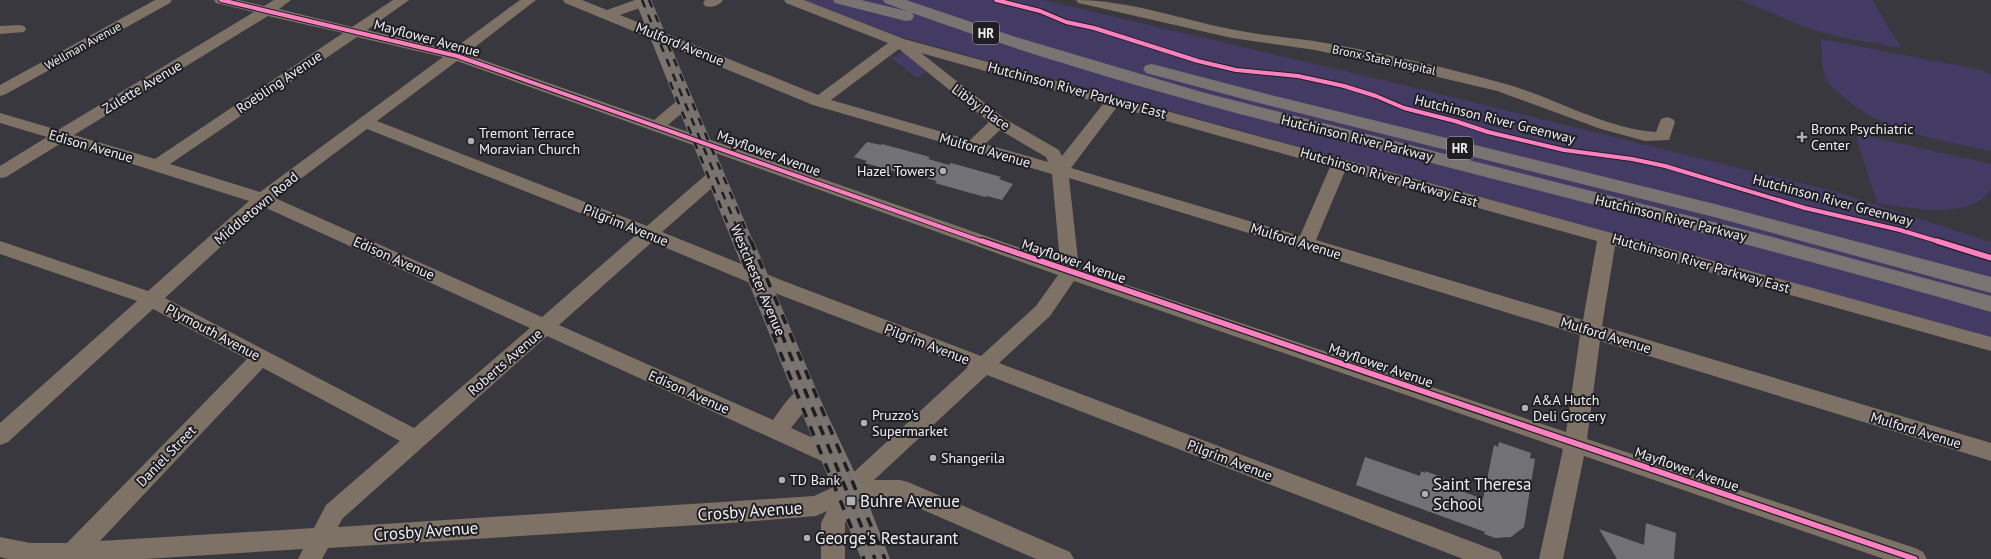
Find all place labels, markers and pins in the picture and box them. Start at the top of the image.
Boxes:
place label: Bronx Psychiatric Center [1811,120,1913,154]
place label: Tremont Terrace Moravian Church [479,124,580,158]
marker: Bronx Psychiatric Center [1796,131,1808,143]
marker: Tremont Terrace Moravian Church [466,136,476,146]
place label: Hazel Towers [857,162,935,180]
marker: Hazel Towers [938,166,948,176]
place label: A&A Hutch Deli Grocery [1533,391,1607,425]
marker: A&A Hutch Deli Grocery [1520,403,1530,413]
place label: Pruzzo's Supermarket [872,406,948,440]
marker: Pruzzo's Supermarket [859,418,869,428]
place label: Shangerila [941,449,1005,467]
marker: Shangerila [928,453,938,463]
place label: TD Bank [790,471,840,489]
place label: Saint Theresa School [1433,473,1531,515]
marker: TD Bank [777,475,787,485]
marker: Saint Theresa School [1420,489,1430,499]
place label: Buhre Avenue [860,490,960,512]
marker: Buhre Avenue [845,495,857,507]
place label: George's Restaurant [815,527,959,549]
marker: George's Restaurant [802,533,812,543]

